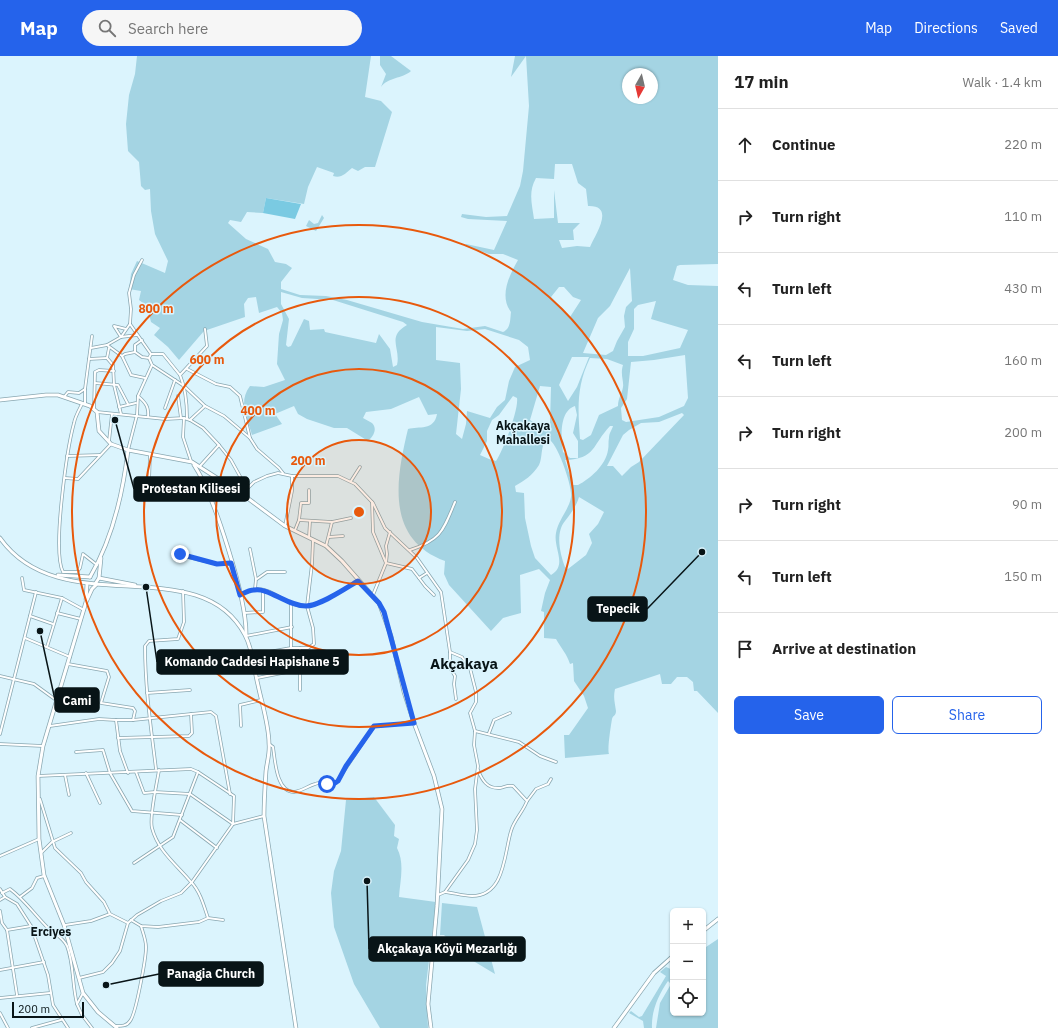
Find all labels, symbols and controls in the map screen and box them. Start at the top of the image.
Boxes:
search box [82,10,362,46]
text: Map [20,16,58,40]
icon: search [96,17,118,39]
text: Search here [128,19,208,38]
text: Map [865,19,892,37]
text: Directions [914,19,978,37]
text: Saved [1000,19,1038,37]
north arrow [622,68,658,104]
text: 17 min [734,71,789,93]
text: Walk · 1.4 km [962,74,1042,91]
icon: ahead [734,134,756,156]
text: Continue [772,135,836,154]
text: 220 m [1004,136,1042,153]
icon: right [734,206,756,228]
text: Turn right [772,207,841,226]
text: 110 m [1004,208,1042,225]
icon: left [734,278,756,300]
text: Turn left [772,279,832,298]
text: 430 m [1004,280,1042,297]
text: 800 m [138,301,174,316]
icon: left [734,350,756,372]
text: Turn left [772,351,832,370]
text: 600 m [189,352,225,367]
text: 160 m [1004,352,1042,369]
text: 400 m [240,403,276,418]
district label: Akçakaya Mahallesi [496,418,550,447]
icon: right [734,422,756,444]
text: Turn right [772,423,841,442]
text: 200 m [1004,424,1042,441]
text: 200 m [290,453,326,468]
callout: Protestan Kilisesi [134,477,249,501]
text: Protestan Kilisesi [141,481,241,496]
icon: right [734,494,756,516]
text: Turn right [772,495,841,514]
text: 90 m [1012,496,1042,513]
centre of rings [352,505,366,519]
route end [171,545,189,563]
icon: left [734,566,756,588]
text: Turn left [772,567,832,586]
text: 150 m [1004,568,1042,585]
callout: Tepecik [588,597,647,621]
text: Tepecik [596,601,640,616]
icon: arrive [734,638,756,660]
text: Arrive at destination [772,639,916,658]
callout: Komando Caddesi Hapishane 5 [157,650,348,674]
text: Komando Caddesi Hapishane 5 [165,654,339,669]
district label: Akçakaya [430,654,499,673]
callout: Cami [55,688,99,712]
text: Cami [63,693,91,708]
button: Save [734,696,884,734]
button: Share [892,696,1042,734]
route start [318,775,336,793]
map controls [670,908,706,1016]
button: + [670,908,706,944]
district label: Erciyes [31,924,71,939]
callout: Akçakaya Köyü Mezarlığı [369,937,525,961]
text: Akçakaya Köyü Mezarlığı [377,941,517,956]
button: − [670,944,706,980]
callout: Panagia Church [159,962,263,986]
text: Panagia Church [167,966,255,981]
button: locate [670,980,706,1016]
scale bar [12,1000,84,1019]
text: 200 m [18,1002,50,1016]

